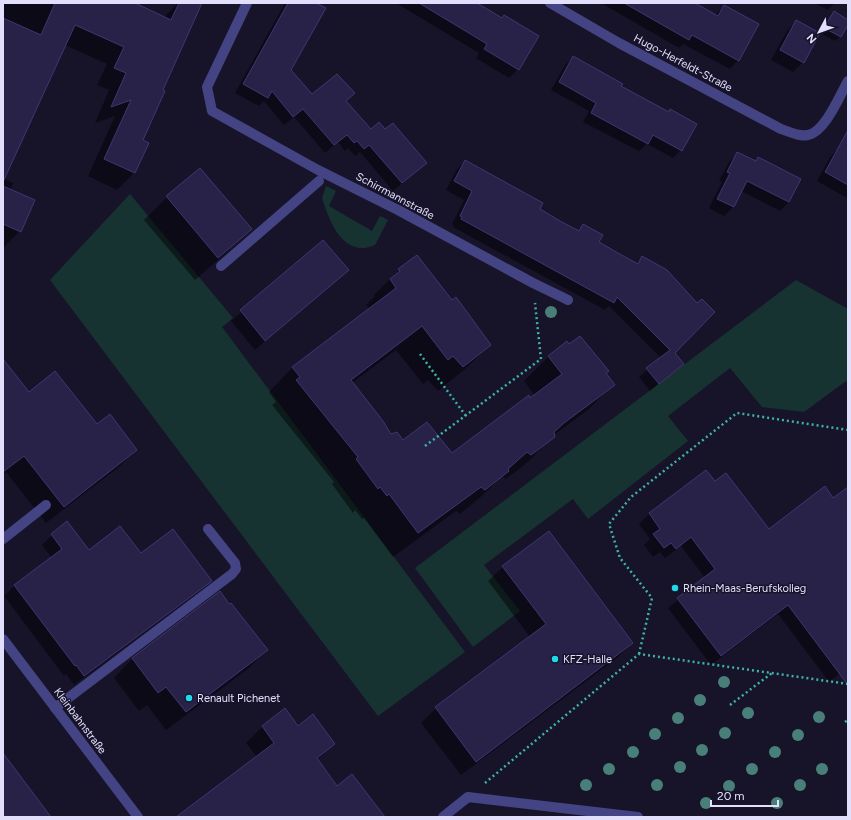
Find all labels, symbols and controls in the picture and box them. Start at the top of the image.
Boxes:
north arrow [799,12,839,52]
street label: Hugo-Herfeldt-Straße [631,31,735,95]
text: N [804,31,820,46]
street label: Schirrmannstraße [354,170,436,222]
place label: Rhein-Maas-Berufskolleg [683,582,806,595]
marker: Rhein-Maas-Berufskolleg [670,583,680,593]
place label: KFZ-Halle [563,653,612,666]
marker: KFZ-Halle [550,654,560,664]
street label: Kleinbahnstraße [51,686,109,756]
place label: Renault Pichenet [197,692,280,705]
marker: Renault Pichenet [184,693,194,703]
scale bar [711,782,778,808]
text: 20 m [717,789,745,803]

